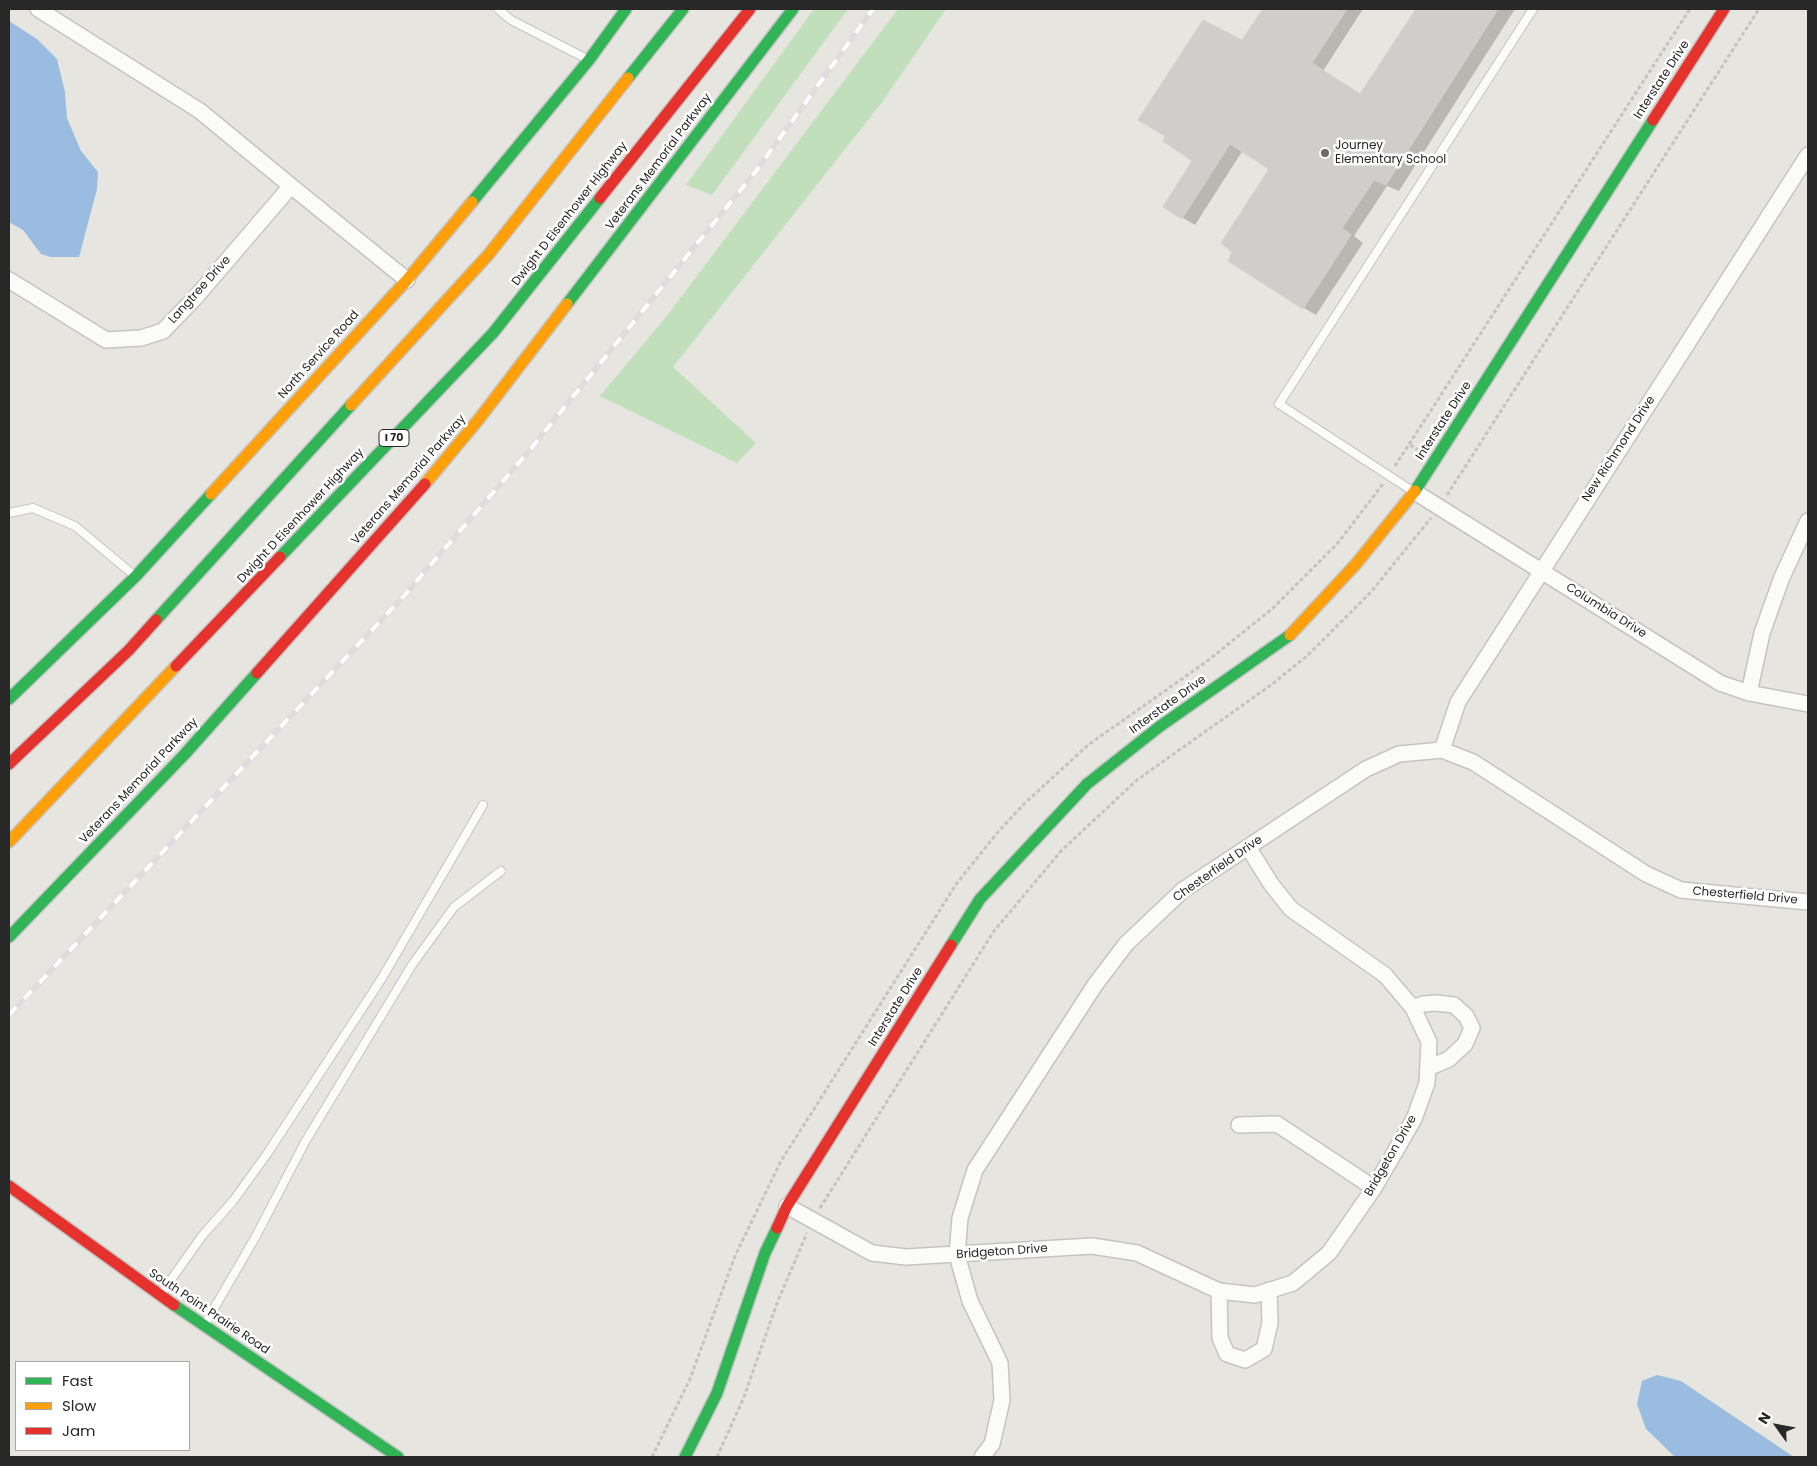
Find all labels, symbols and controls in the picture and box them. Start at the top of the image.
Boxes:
street label: Interstate Drive [1631,38,1693,122]
street label: Veterans Memorial Parkway [603,91,715,233]
street label: Dwight D Eisenhower Highway [509,139,631,289]
place label: Journey Elementary School [1335,139,1446,167]
marker: Journey Elementary School [1319,147,1331,159]
street label: Langtree Drive [166,253,234,327]
street label: North Service Road [276,308,362,402]
street label: Interstate Drive [1413,379,1475,463]
street label: New Richmond Drive [1579,393,1659,505]
street label: Veterans Memorial Parkway [349,412,469,548]
road number: I 70 [379,429,409,446]
street label: Dwight D Eisenhower Highway [235,446,367,586]
street label: Columbia Drive [1563,580,1649,642]
street label: Interstate Drive [1127,673,1209,737]
street label: Veterans Memorial Parkway [77,715,201,847]
street label: Chesterfield Drive [1171,833,1265,905]
street label: Chesterfield Drive [1692,884,1798,908]
street label: Interstate Drive [866,965,926,1049]
street label: Bridgeton Drive [1362,1113,1420,1199]
street label: Bridgeton Drive [956,1242,1048,1262]
street label: South Point Prairie Road [146,1266,272,1358]
legend [15,1361,190,1451]
text: Fast [62,1370,93,1391]
text: Slow [62,1395,96,1416]
north arrow [1752,1401,1802,1451]
text: N [1753,1408,1776,1428]
text: Jam [62,1420,96,1441]

